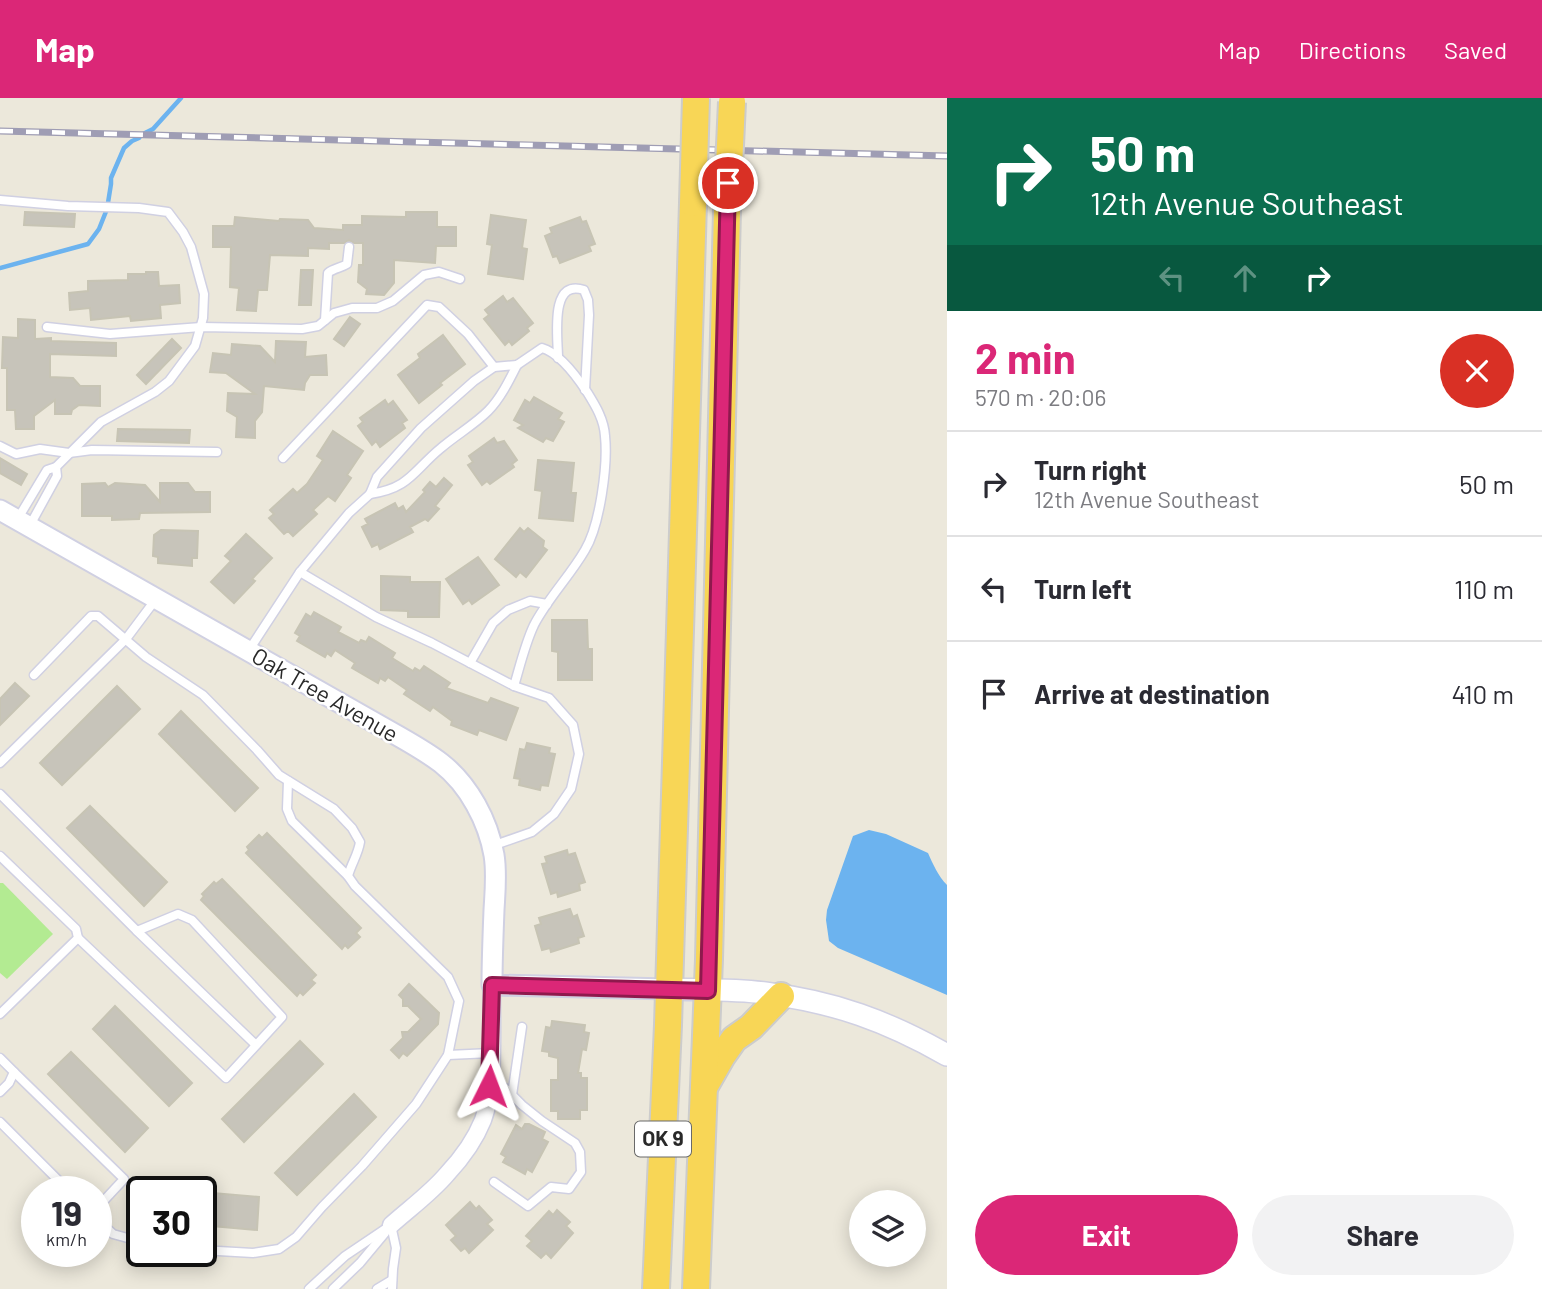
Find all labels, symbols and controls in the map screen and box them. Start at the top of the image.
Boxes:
text: Map [35,29,95,69]
text: Map [1218,35,1261,64]
text: Directions [1299,35,1406,64]
text: Saved [1444,35,1507,64]
text: 50 m [1090,123,1195,182]
icon: right [975,126,1066,217]
pin [698,153,758,213]
icon: arrive [709,164,747,202]
text: 12th Avenue Southeast [1090,183,1404,221]
icon: left [1153,259,1191,297]
icon: ahead [1226,259,1264,297]
icon: right [1299,259,1337,297]
text: 2 min [975,332,1076,382]
button: close [1440,334,1514,408]
text: 570 m · 20:06 [975,383,1106,411]
text: Turn right [1034,454,1147,485]
icon: right [975,465,1013,503]
text: 50 m [1459,468,1514,499]
text: 12th Avenue Southeast [1034,485,1260,513]
icon: left [975,570,1013,608]
text: Turn left [1034,573,1132,604]
text: 110 m [1454,573,1514,604]
street label: Oak Tree Avenue [247,641,404,747]
icon: arrive [975,675,1013,713]
text: Arrive at destination [1034,678,1270,709]
text: 410 m [1452,678,1514,709]
position arrow [452,1049,526,1123]
road number: OK 9 [635,1122,691,1156]
speed limit sign: 30 [126,1176,217,1267]
map controls [849,1190,926,1267]
button: layers [849,1190,926,1267]
text: 19 [51,1191,82,1233]
button: Exit [975,1195,1238,1275]
button: Share [1252,1195,1514,1275]
text: km/h [46,1228,87,1250]

